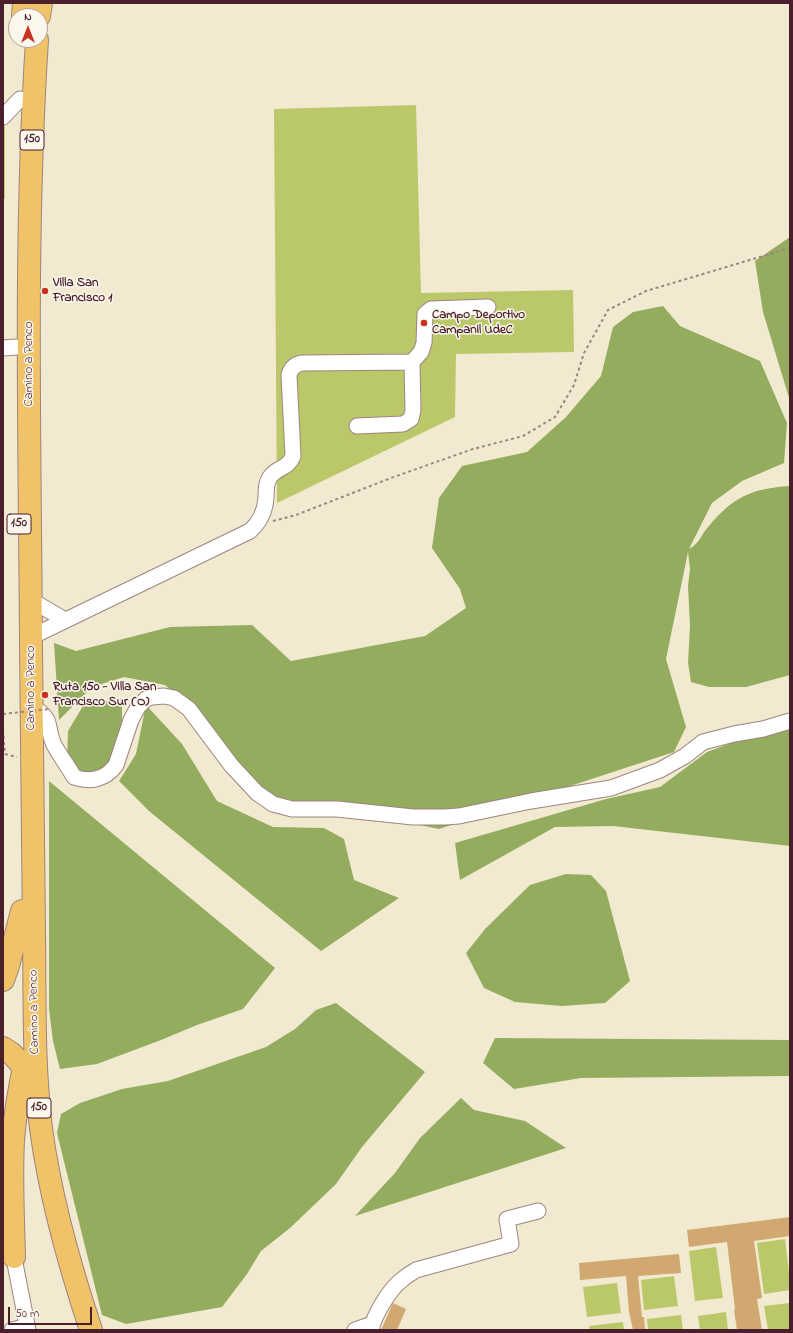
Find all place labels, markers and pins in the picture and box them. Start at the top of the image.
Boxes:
place label: Villa San Francisco 1 [53,276,112,307]
marker: Villa San Francisco 1 [40,286,50,296]
place label: Campo Deportivo Campanil UdeC [432,308,525,339]
marker: Campo Deportivo Campanil UdeC [419,318,429,328]
place label: Ruta 150 - Villa San Francisco Sur (O) [53,680,156,711]
marker: Ruta 150 - Villa San Francisco Sur (O) [40,690,50,700]

